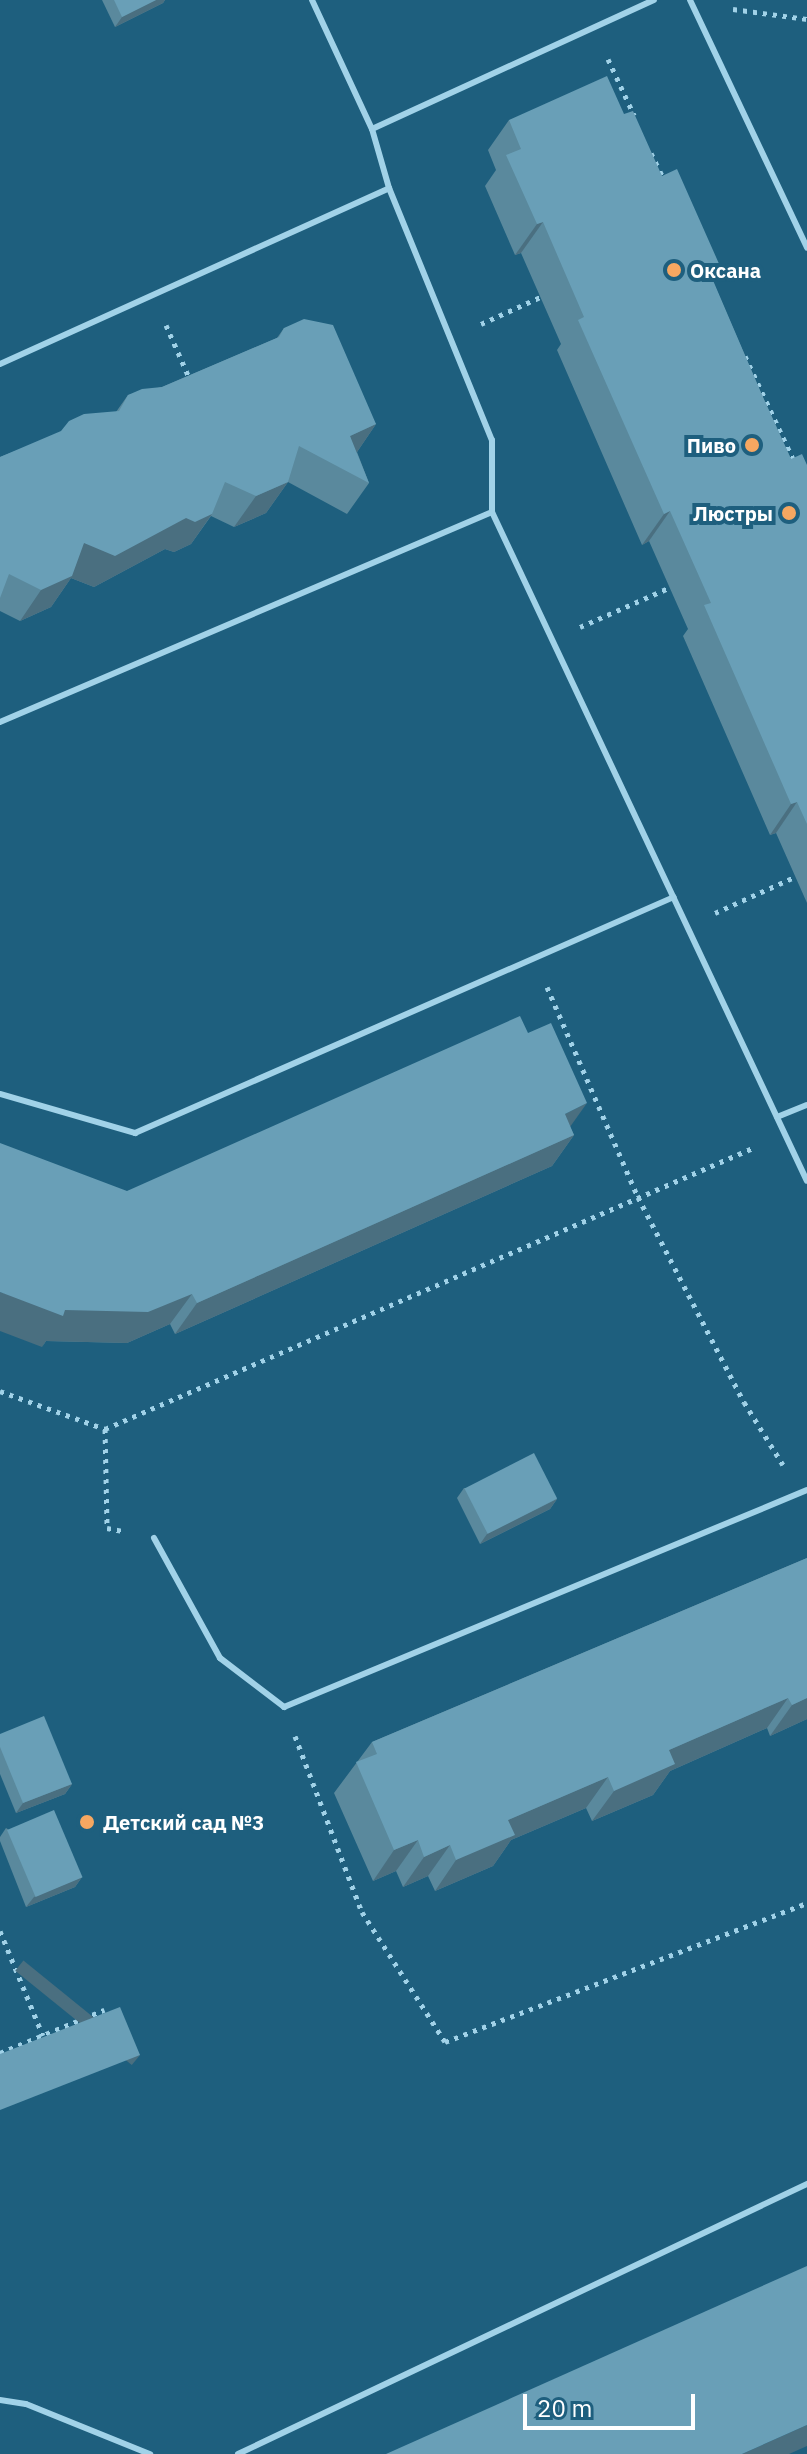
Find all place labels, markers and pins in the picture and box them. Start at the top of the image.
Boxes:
place label: Оксана [690,258,761,282]
marker: Оксана [665,261,683,279]
place label: Пиво [687,433,736,457]
marker: Пиво [743,436,761,454]
place label: Люстры [693,501,773,525]
marker: Люстры [780,504,798,522]
place label: Детский сад №3 [103,1810,264,1834]
marker: Детский сад №3 [78,1813,96,1831]

